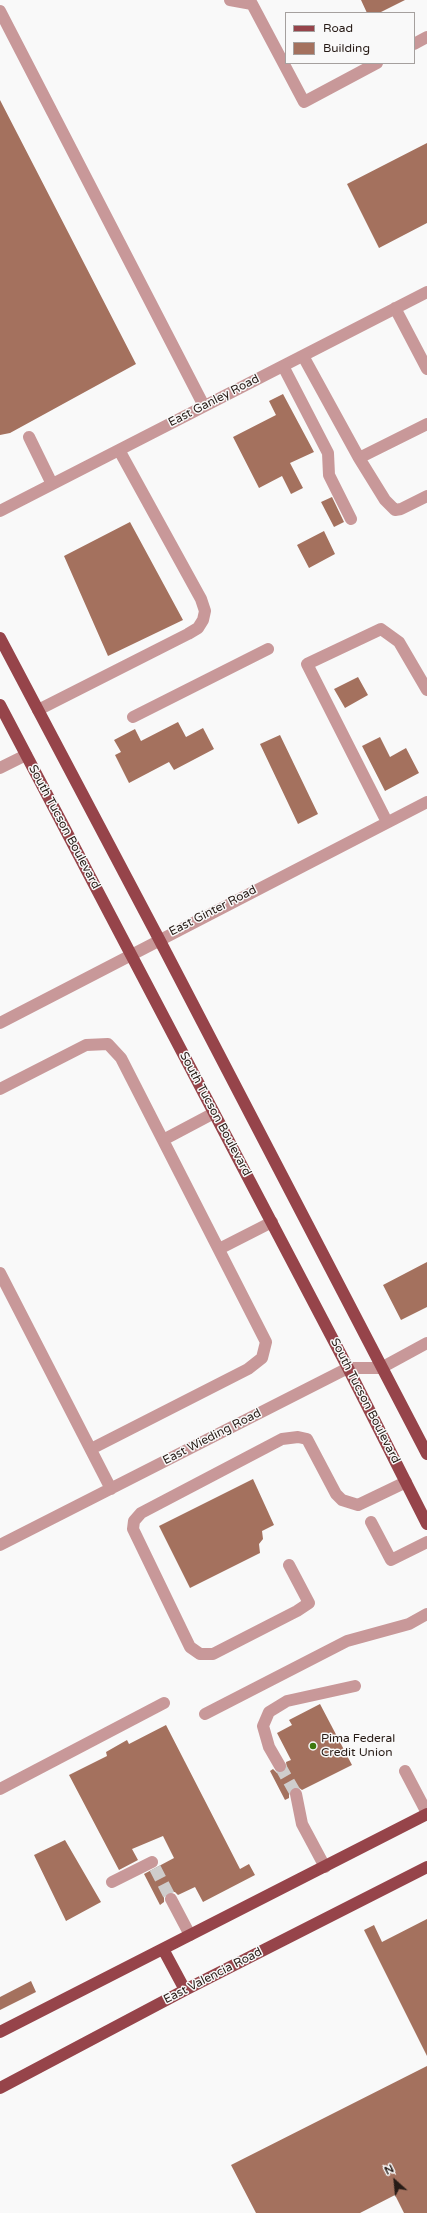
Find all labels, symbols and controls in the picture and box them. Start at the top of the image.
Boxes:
legend [285,12,415,64]
text: Road [323,21,353,35]
text: Building [323,41,370,55]
street label: East Ganley Road [166,372,262,430]
street label: South Tucson Boulevard [25,763,103,891]
street label: East Ginter Road [167,883,259,939]
street label: South Tucson Boulevard [176,1050,254,1178]
street label: South Tucson Boulevard [327,1336,403,1466]
street label: East Wieding Road [161,1406,263,1468]
place label: Pima Federal Credit Union [321,1732,395,1760]
marker: Pima Federal Credit Union [308,1741,318,1751]
street label: East Valencia Road [161,1945,265,2007]
north arrow [375,2161,415,2201]
text: N [382,2162,396,2178]

